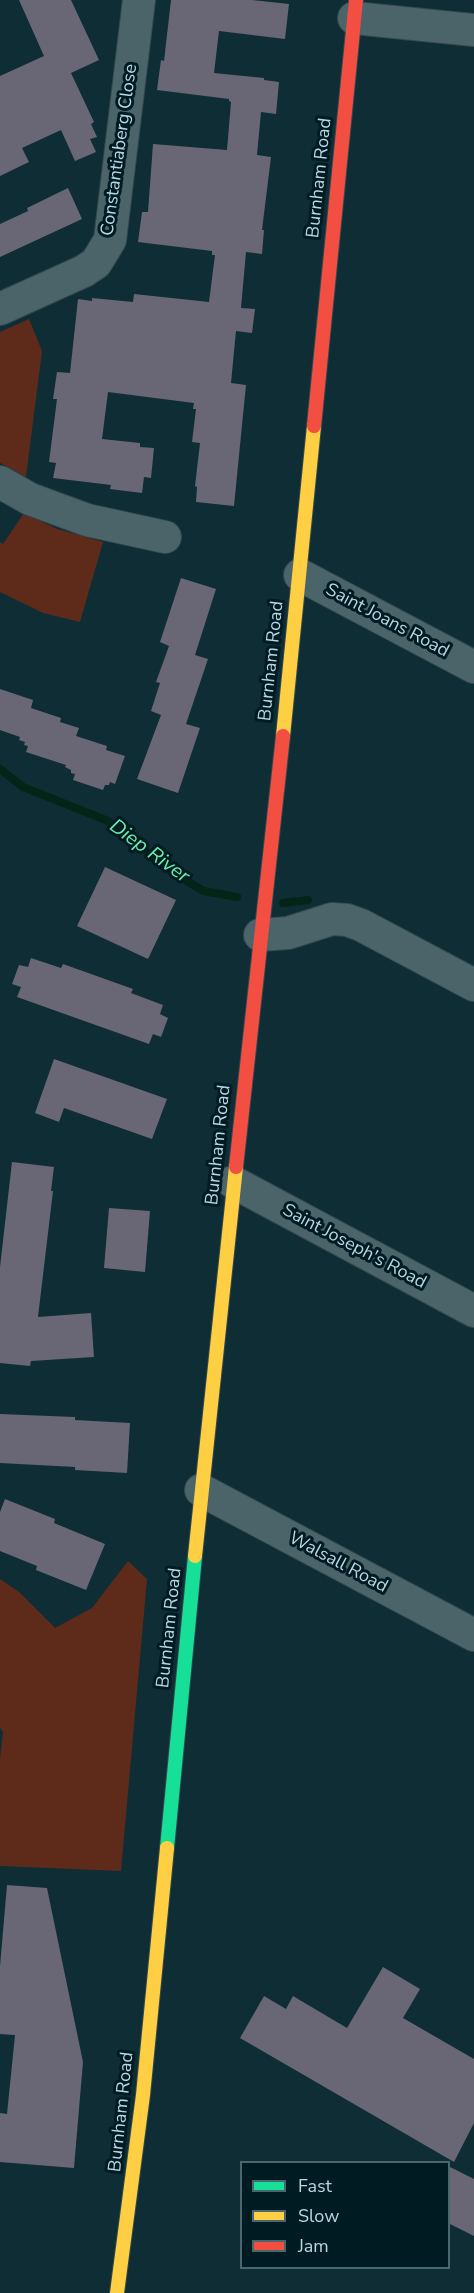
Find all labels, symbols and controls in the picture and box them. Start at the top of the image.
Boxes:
street label: Constantiaberg Close [97,63,143,237]
street label: Burnham Road [303,117,337,239]
street label: Saint Joans Road [322,579,452,663]
street label: Burnham Road [255,600,289,722]
water label: Diep River [104,815,194,889]
street label: Burnham Road [202,1084,236,1206]
street label: Saint Joseph's Road [278,1200,430,1294]
street label: Walsall Road [285,1528,391,1598]
street label: Burnham Road [153,1567,187,1689]
street label: Burnham Road [105,2051,139,2173]
legend [240,2161,450,2269]
text: Fast [298,2174,332,2198]
text: Slow [298,2204,339,2228]
text: Jam [298,2234,329,2258]

